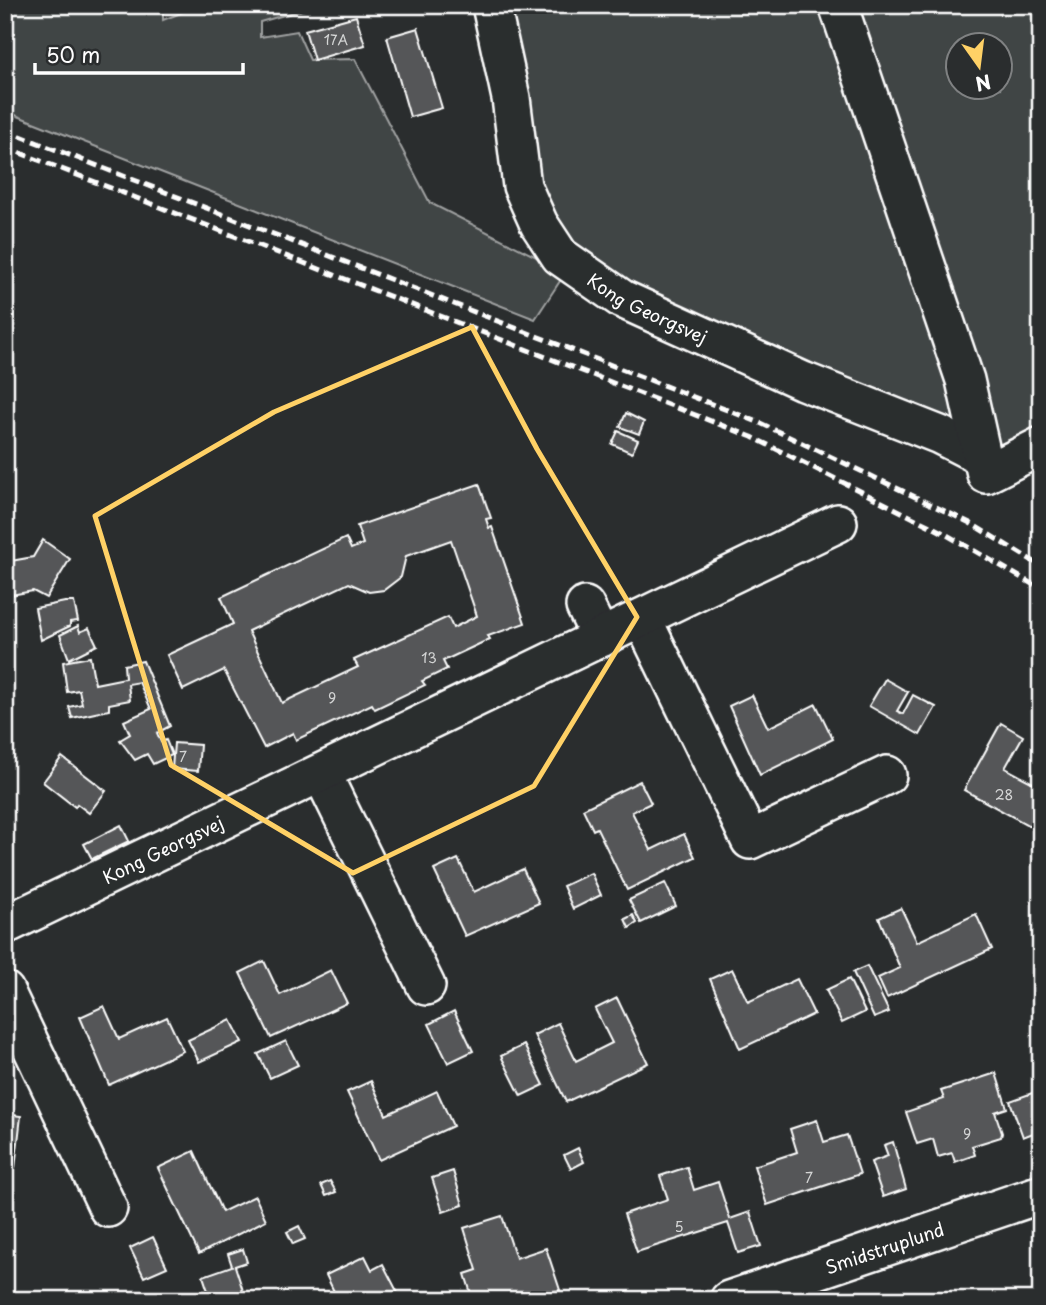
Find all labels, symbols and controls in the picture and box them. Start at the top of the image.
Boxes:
house number: 17A [324,29,349,50]
scale bar [35,32,243,76]
north arrow [944,32,1014,102]
text: 50 m [46,38,100,70]
text: N [973,68,994,99]
street label: Kong Georgsvej [582,266,712,350]
house number: 13 [421,647,437,668]
house number: 9 [328,687,336,708]
house number: 7 [179,746,187,767]
house number: 28 [995,784,1013,805]
street label: Kong Georgsvej [97,808,228,890]
house number: 9 [963,1123,971,1144]
house number: 7 [805,1167,813,1188]
street label: Smidstruplund [821,1214,947,1280]
house number: 5 [674,1216,684,1237]

